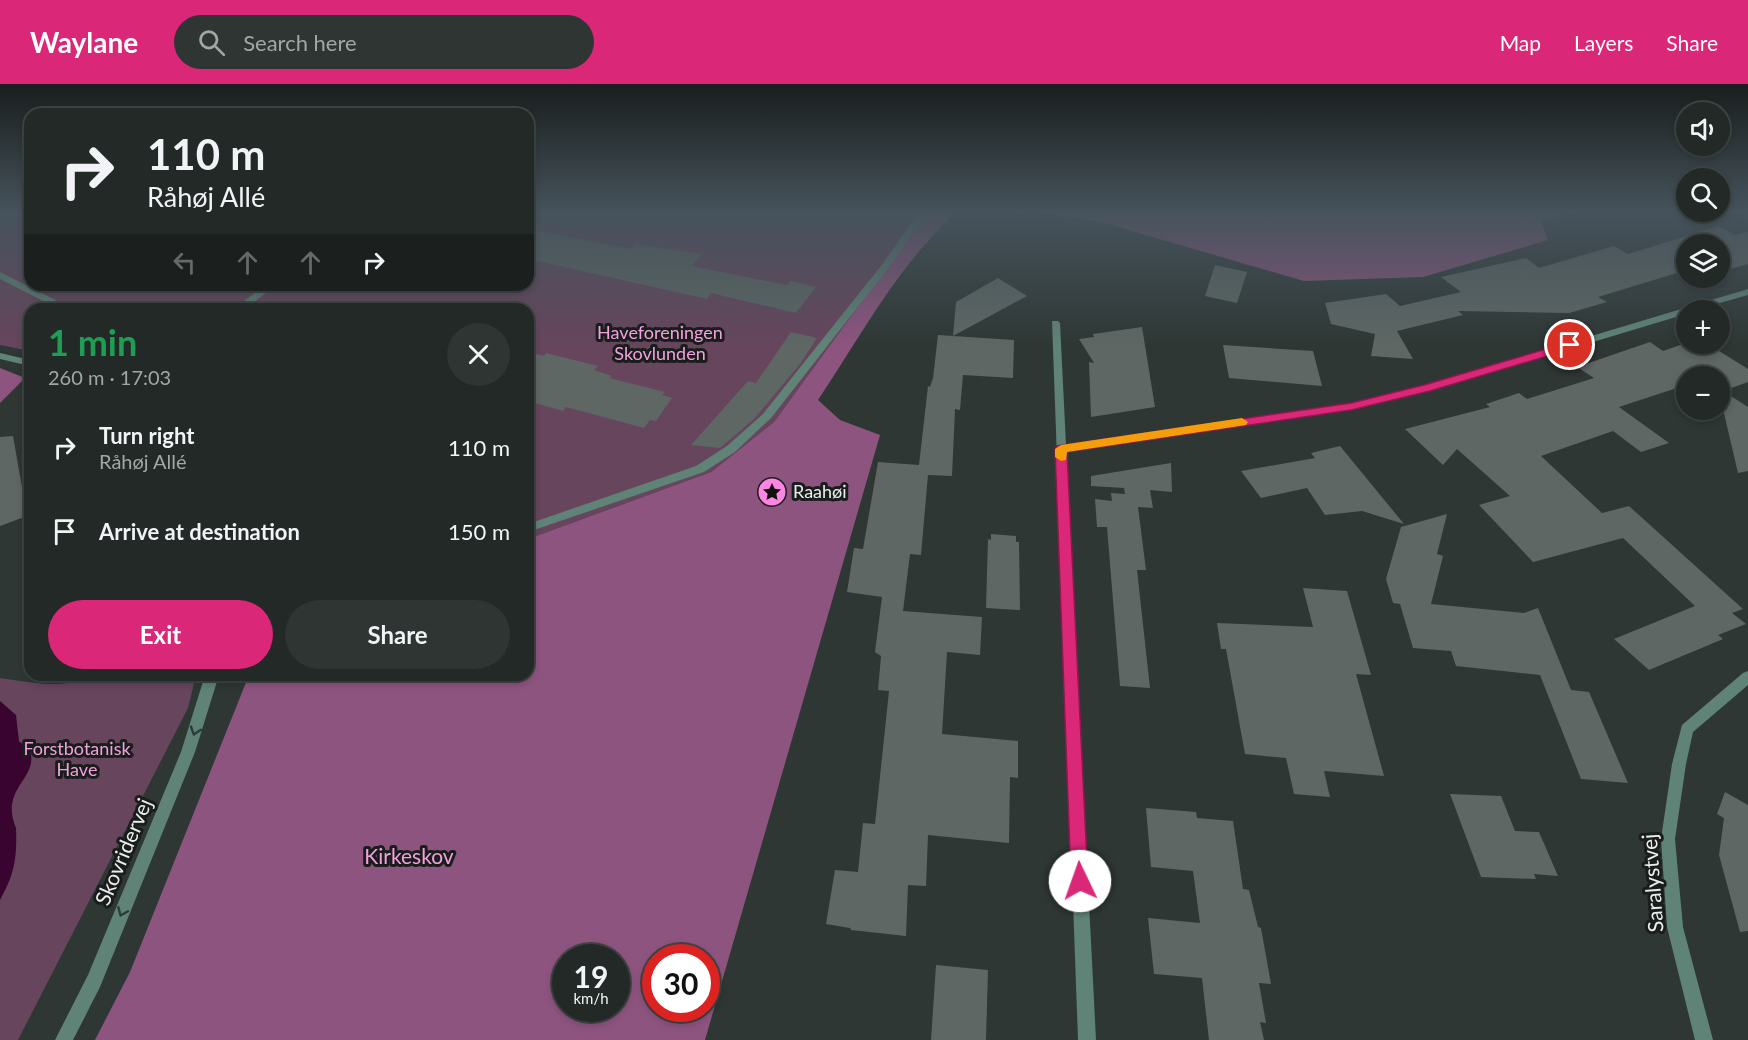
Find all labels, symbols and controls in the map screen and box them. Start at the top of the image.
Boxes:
search box [174,15,594,69]
text: Waylane [30,25,138,59]
icon: search [195,26,228,59]
text: Search here [243,29,357,56]
text: Map [1500,30,1541,55]
text: Layers [1574,30,1633,55]
text: Share [1666,30,1718,55]
map controls [1676,102,1730,420]
button: sound [1676,102,1730,156]
text: 110 m [147,129,265,179]
icon: right [48,132,126,210]
button: search [1676,168,1730,222]
text: Råhøj Allé [147,180,265,213]
button: layers [1676,234,1730,288]
icon: left [168,246,201,279]
icon: ahead [231,246,264,279]
icon: ahead [294,246,327,279]
icon: right [357,246,390,279]
button: + [1676,300,1730,354]
pin [1544,319,1595,370]
text: 1 min [48,320,137,364]
park label: Haveforeningen Skovlunden [597,321,723,364]
button: close [447,323,510,386]
icon: arrive [1553,328,1586,361]
text: 260 m · 17:03 [48,365,171,389]
button: − [1676,366,1730,420]
text: Turn right [99,422,194,449]
icon: right [48,431,81,464]
text: 110 m [448,434,510,461]
text: Råhøj Allé [99,449,187,473]
place icon: Raahøi [756,476,788,508]
place label: Raahøi [793,480,847,502]
icon: arrive [48,515,81,548]
text: Arrive at destination [99,518,300,545]
text: 150 m [448,518,510,545]
button: Exit [48,600,273,669]
button: Share [285,600,510,669]
one-way arrow [190,725,203,736]
park label: Forstbotanisk Have [23,737,131,780]
street label: Skovridervej [89,794,156,909]
street label: Saralystvej [1636,833,1667,933]
park label: Kirkeskov [364,843,454,868]
position arrow [1048,849,1112,913]
one-way arrow [117,905,129,916]
speed limit sign: 30 [642,944,720,1022]
text: 19 [574,958,608,994]
text: km/h [573,989,609,1007]

